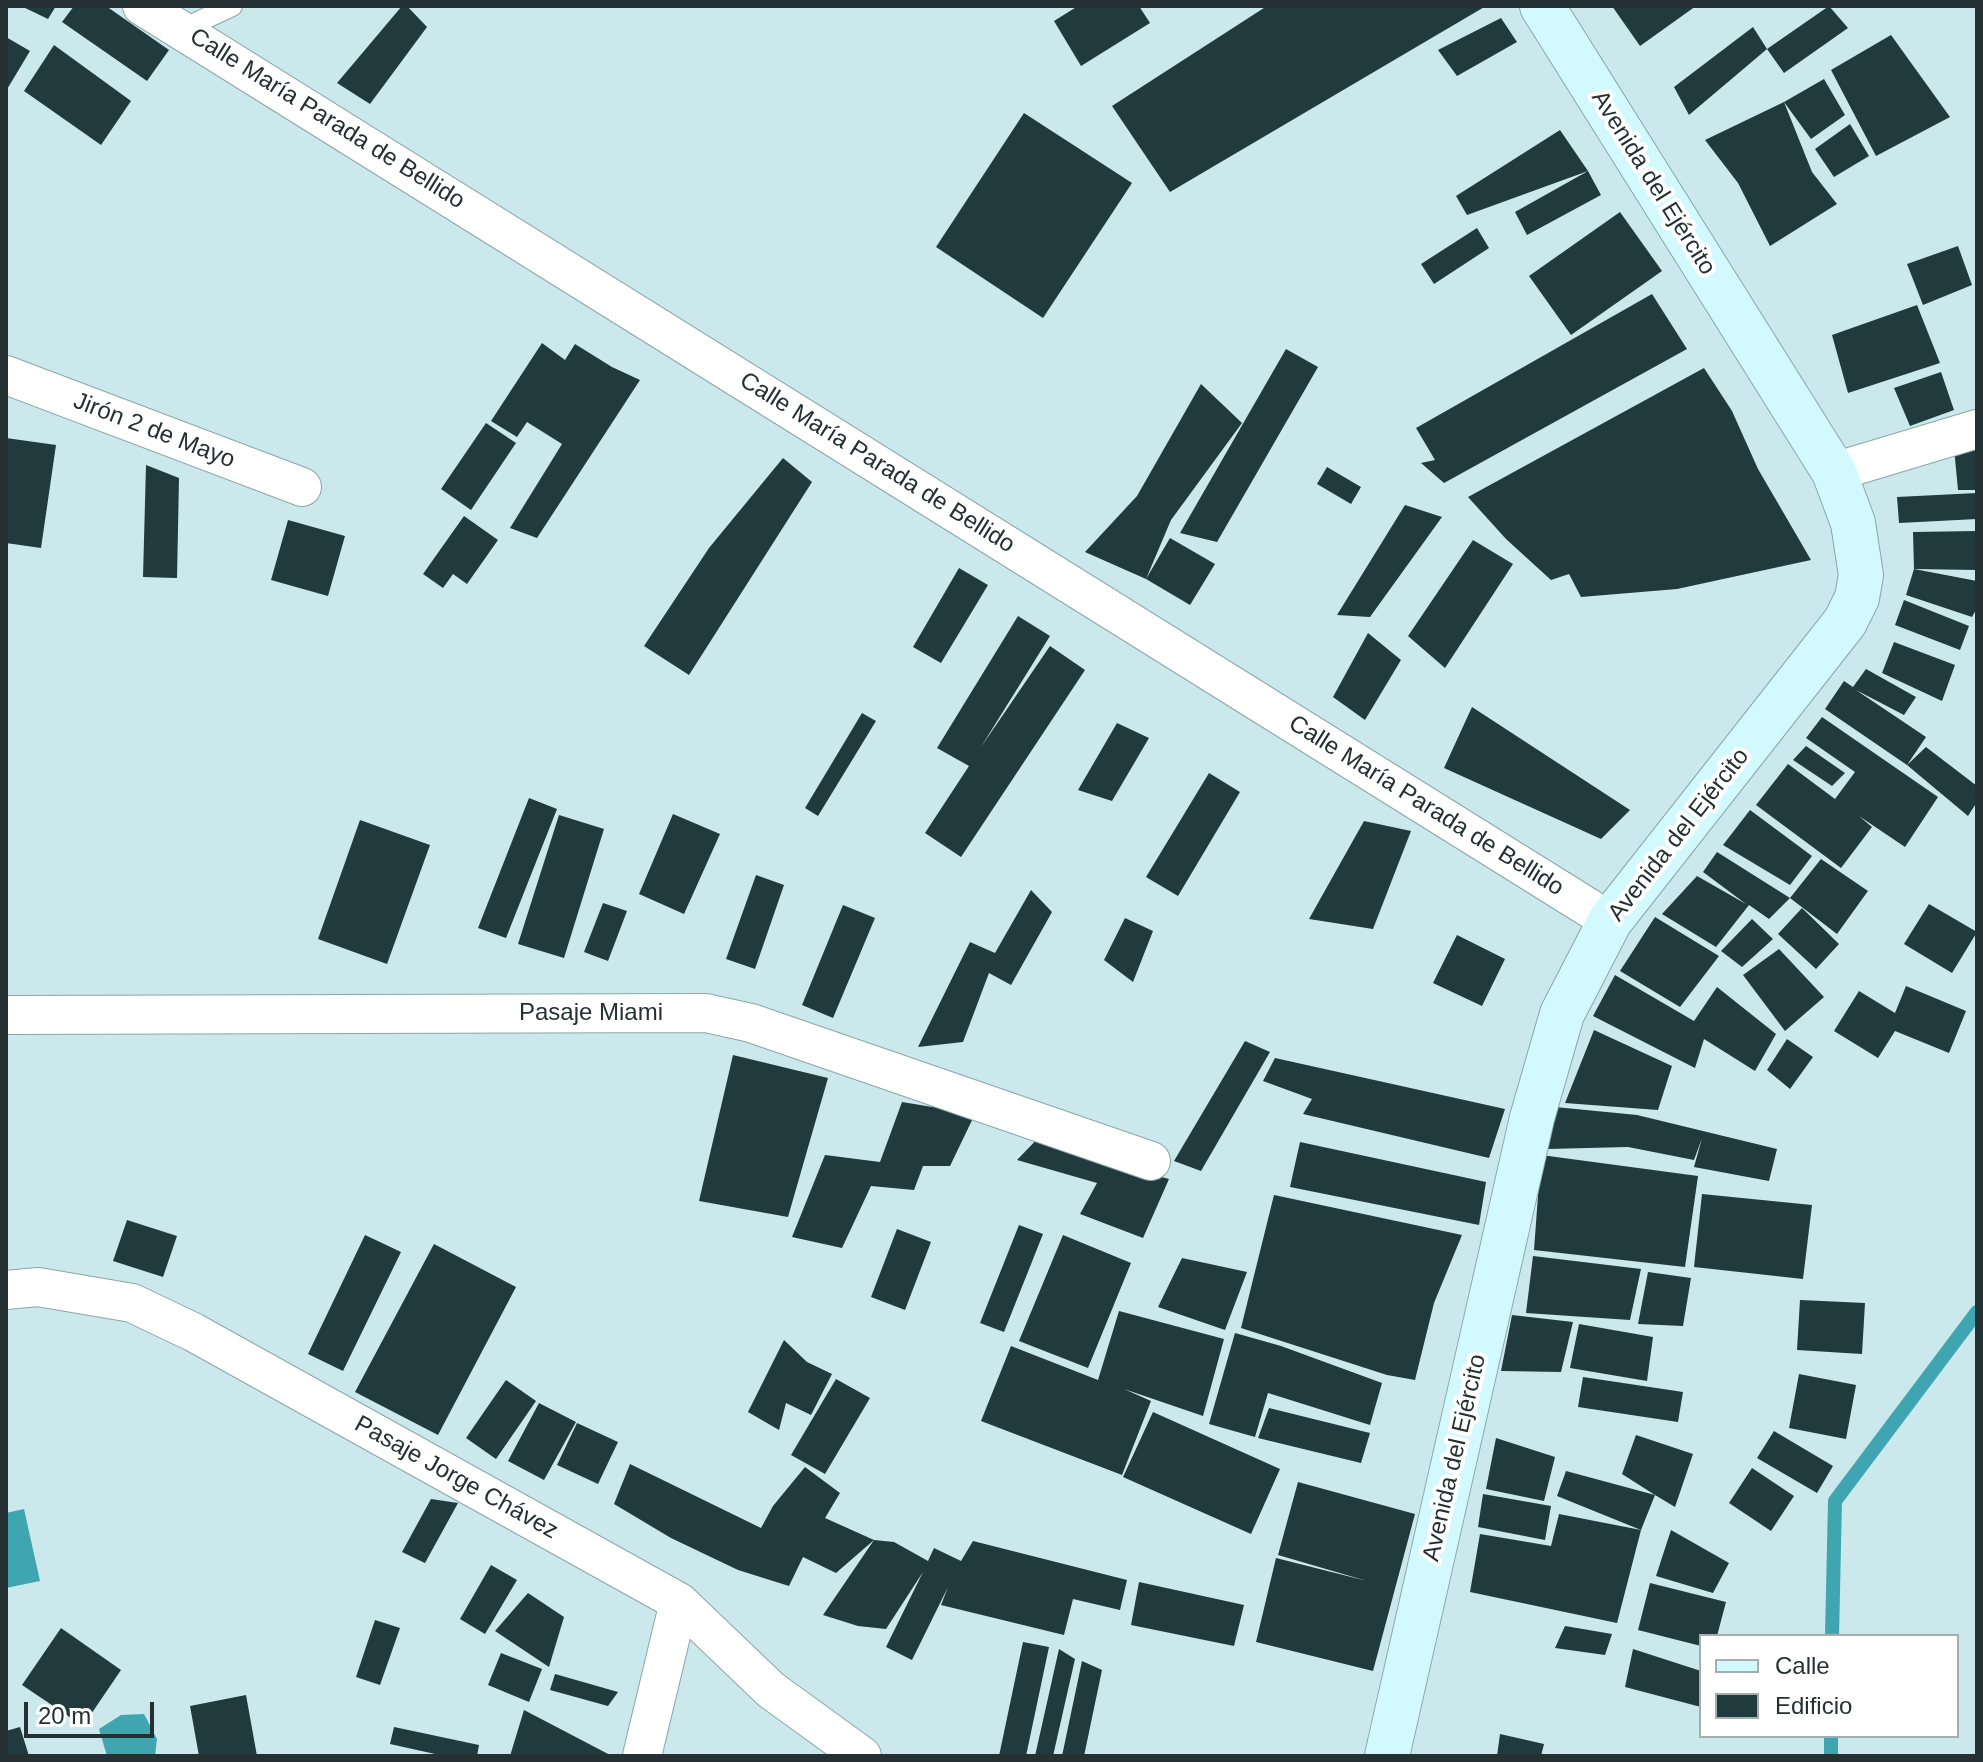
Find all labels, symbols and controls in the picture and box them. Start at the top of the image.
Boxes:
street label: Calle María Parada de Bellido [184,22,470,216]
street label: Avenida del Ejército [1585,86,1721,280]
street label: Calle María Parada de Bellido [734,366,1020,560]
street label: Jirón 2 de Mayo [69,387,239,475]
street label: Calle María Parada de Bellido [1283,709,1569,903]
street label: Avenida del Ejército [1602,743,1756,927]
street label: Pasaje Miami [519,999,663,1027]
street label: Avenida del Ejército [1417,1352,1493,1564]
street label: Pasaje Jorge Chávez [349,1410,563,1546]
legend [1699,1634,1959,1738]
text: Calle [1775,1652,1830,1679]
scale bar [28,1686,158,1736]
text: Edificio [1775,1692,1852,1719]
text: 20 m [38,1702,91,1729]

